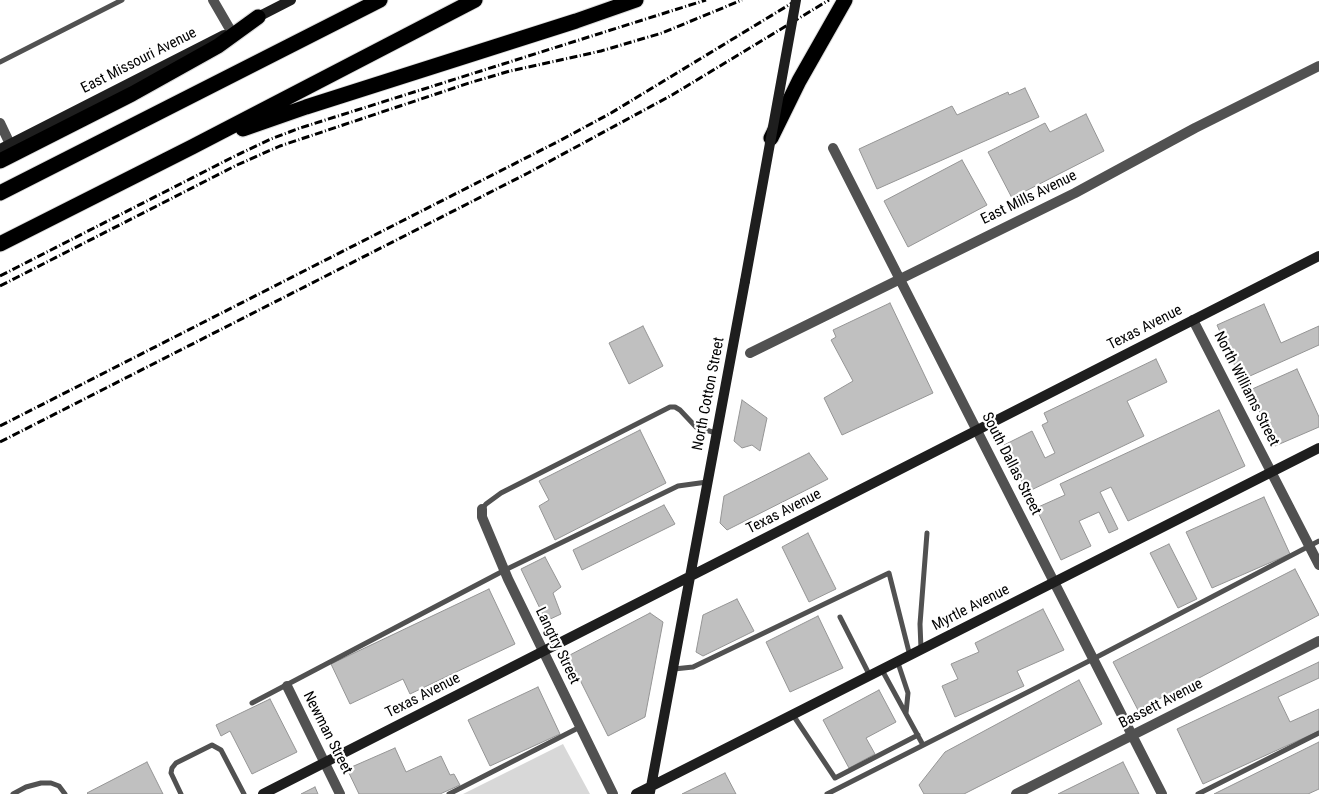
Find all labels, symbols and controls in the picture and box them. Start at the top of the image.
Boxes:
street label: East Missouri Avenue [78,24,200,98]
street label: East Mills Avenue [978,167,1080,229]
street label: Texas Avenue [1105,302,1185,354]
street label: North Williams Street [1209,329,1283,449]
street label: North Cotton Street [689,336,729,452]
street label: South Dallas Street [977,410,1045,518]
street label: Texas Avenue [744,486,824,538]
street label: Myrtle Avenue [929,581,1013,635]
street label: Langtry Street [531,605,583,687]
street label: Texas Avenue [383,670,463,722]
street label: Bassett Avenue [1116,675,1206,733]
street label: Newman Street [298,689,356,777]

